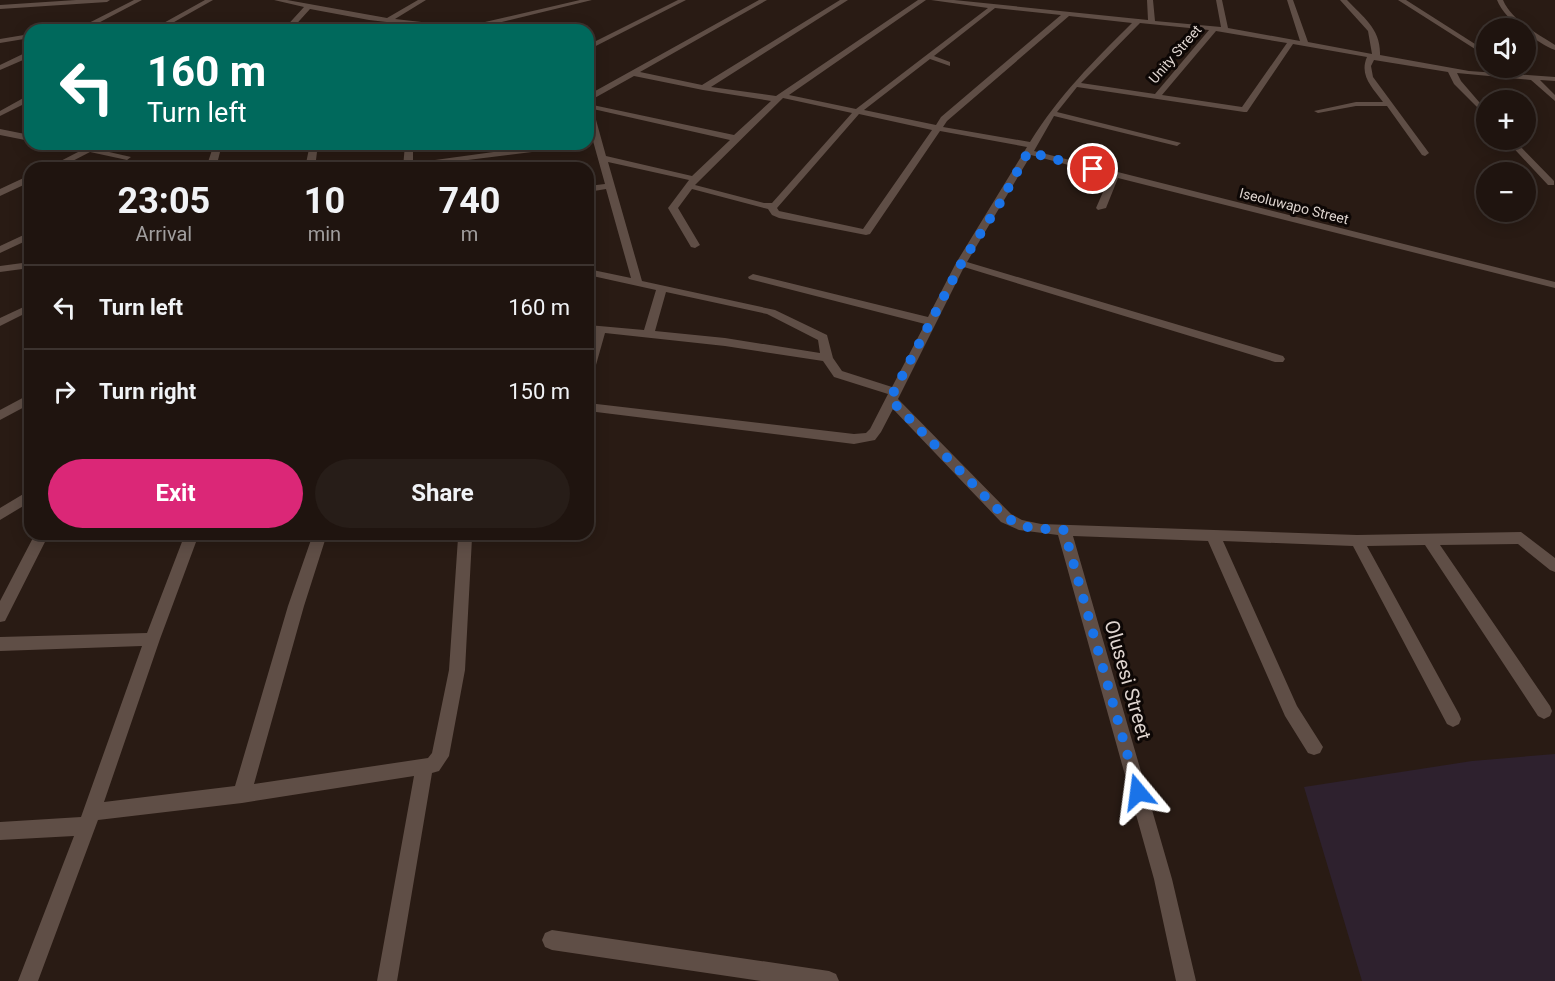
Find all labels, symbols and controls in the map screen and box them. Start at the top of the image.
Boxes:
map controls [1476,18,1536,222]
button: sound [1476,18,1536,78]
street label: Unity Street [1145,21,1205,86]
text: 160 m [147,47,266,96]
icon: left [48,48,126,126]
button: + [1476,90,1536,150]
text: Turn left [147,97,247,129]
pin [1067,143,1118,194]
icon: arrive [1076,152,1109,185]
button: − [1476,162,1536,222]
text: 23:05 [117,180,210,222]
text: 10 [304,180,345,222]
text: 740 [439,180,501,222]
street label: Iseoluwapo Street [1238,185,1351,227]
text: Arrival [135,222,192,246]
text: min [308,222,341,246]
text: m [461,222,478,246]
icon: left [48,291,81,324]
text: Turn left [99,295,183,320]
text: 160 m [508,295,570,320]
icon: right [48,375,81,408]
text: Turn right [99,379,196,404]
text: 150 m [508,379,570,404]
button: Exit [48,459,303,528]
button: Share [315,459,570,528]
street label: Olusesi Street [1099,617,1157,743]
position arrow [1106,760,1170,824]

